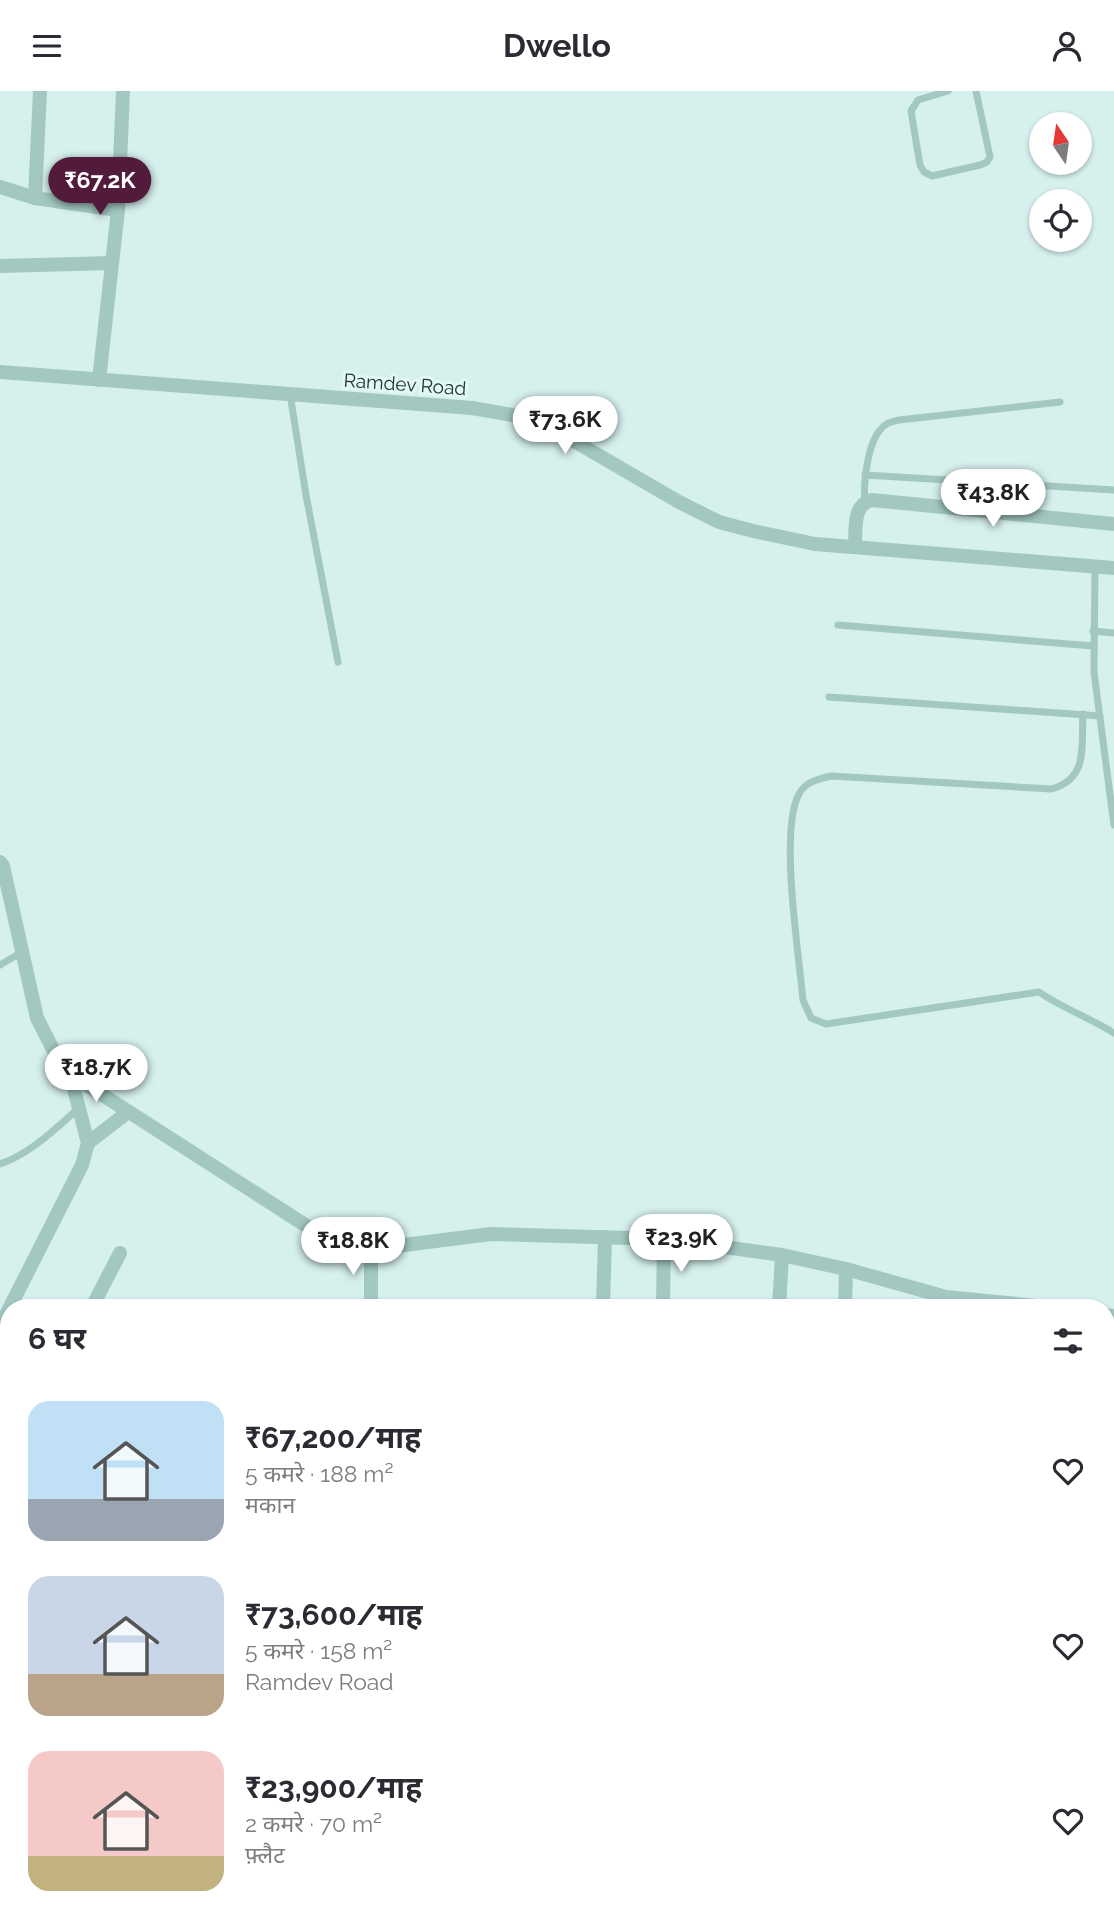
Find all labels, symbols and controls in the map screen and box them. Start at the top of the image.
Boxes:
icon: menu [28,27,66,65]
text: Dwello [503,27,611,64]
icon: person [1048,27,1086,65]
north arrow [1029,112,1092,175]
map controls [1029,112,1092,252]
pin: ₹67.2K [43,157,157,217]
text: ₹67.2K [64,166,136,193]
button: locate [1029,189,1092,252]
street label: Ramdev Road [343,369,467,399]
pin: ₹73.6K [508,397,622,456]
text: ₹73.6K [529,405,601,432]
pin: ₹43.8K [936,469,1050,529]
text: ₹43.8K [957,478,1029,505]
pin: ₹18.7K [39,1045,153,1104]
text: ₹18.7K [61,1053,131,1080]
pin: ₹23.9K [624,1215,738,1274]
pin: ₹18.8K [296,1217,410,1277]
text: ₹23.9K [645,1223,717,1250]
text: ₹18.8K [317,1226,389,1253]
text: 6 घर [28,1321,86,1356]
icon: filters [1049,1322,1087,1360]
text: ₹67,200/माह [245,1420,421,1455]
icon: home [84,1429,168,1513]
icon: heart [1049,1452,1087,1490]
text: 5 कमरे · 188 m² [245,1460,393,1487]
text: मकान [245,1491,295,1518]
text: ₹73,600/माह [245,1597,423,1632]
icon: home [84,1604,168,1688]
icon: heart [1049,1627,1087,1665]
text: 5 कमरे · 158 m² [245,1637,392,1664]
text: Ramdev Road [245,1668,394,1695]
text: ₹23,900/माह [245,1770,422,1805]
icon: home [84,1779,168,1863]
icon: heart [1049,1802,1087,1840]
text: 2 कमरे · 70 m² [245,1810,382,1837]
text: फ़्लैट [245,1841,285,1868]

